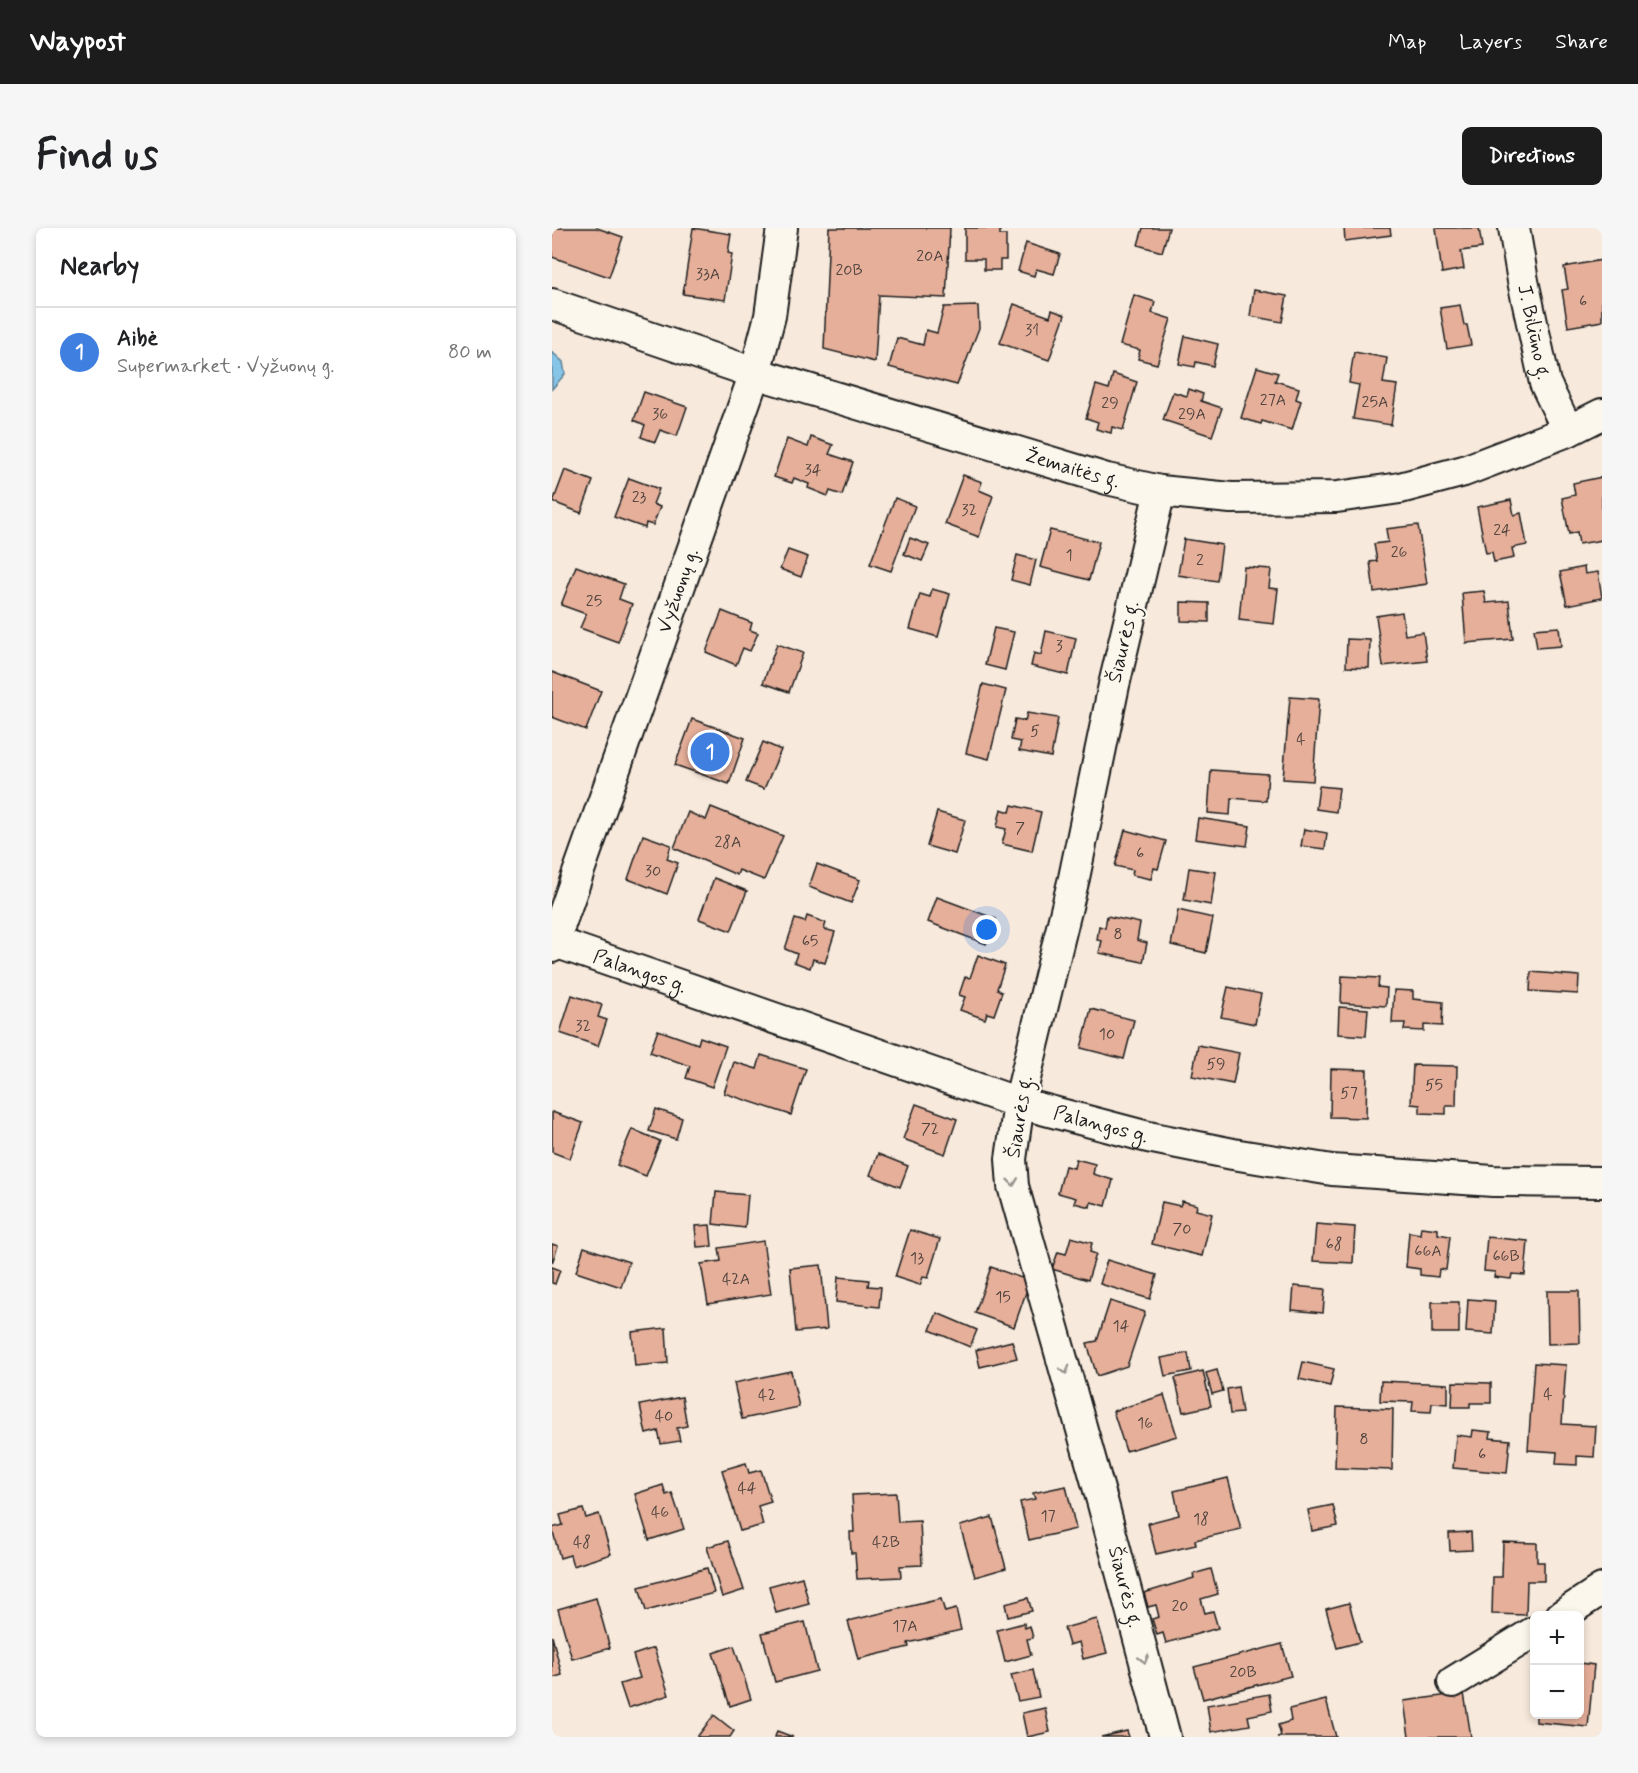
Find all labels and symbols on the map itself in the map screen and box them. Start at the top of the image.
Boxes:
house number: 20A [916,246,944,267]
house number: 20B [835,260,863,281]
house number: 33A [696,264,720,285]
street label: J. Biliūno g. [1511,282,1557,382]
house number: 6 [1579,291,1587,312]
house number: 31 [1025,320,1039,341]
house number: 27A [1260,390,1286,411]
house number: 25A [1362,392,1388,413]
house number: 29 [1101,393,1119,414]
house number: 36 [652,404,668,425]
house number: 29A [1178,404,1206,425]
street label: Žemaitės g. [1022,442,1122,496]
house number: 34 [805,460,822,481]
house number: 23 [632,487,647,508]
house number: 32 [961,500,977,521]
house number: 24 [1493,520,1511,541]
house number: 26 [1391,542,1407,563]
street label: Vyžuonų g. [651,545,705,637]
house number: 1 [1065,545,1073,566]
house number: 2 [1196,550,1204,571]
house number: 25 [586,591,602,612]
street label: Šiaurės g. [1102,599,1148,686]
house number: 3 [1055,636,1063,657]
house number: 5 [1030,721,1040,742]
house number: 4 [1296,729,1306,750]
pin: 1 [690,730,730,774]
house number: 7 [1015,818,1025,839]
house number: 28A [714,832,742,853]
house number: 6 [1136,843,1144,864]
house number: 30 [645,861,661,882]
your location [972,915,1001,944]
house number: 8 [1113,924,1123,945]
house number: 65 [802,931,818,952]
street label: Palangos g. [590,943,690,1000]
house number: 32 [575,1016,591,1037]
house number: 10 [1099,1024,1115,1045]
house number: 59 [1206,1054,1226,1075]
street label: Šiaurės g. [1000,1074,1042,1160]
house number: 55 [1425,1075,1443,1096]
house number: 57 [1340,1083,1358,1104]
street label: Palangos g. [1051,1099,1151,1150]
house number: 72 [921,1119,939,1140]
one-way arrow [1007,1177,1019,1187]
house number: 70 [1173,1219,1191,1240]
house number: 68 [1326,1234,1342,1255]
house number: 66A [1414,1241,1442,1262]
house number: 66B [1492,1246,1520,1267]
house number: 13 [910,1248,924,1269]
house number: 42A [722,1269,750,1290]
house number: 15 [995,1287,1011,1308]
house number: 14 [1113,1316,1130,1337]
one-way arrow [1058,1364,1070,1375]
house number: 4 [1543,1384,1553,1405]
house number: 42 [758,1385,776,1406]
house number: 40 [655,1406,673,1427]
house number: 16 [1137,1413,1153,1434]
house number: 8 [1359,1429,1369,1450]
house number: 6 [1478,1444,1486,1465]
house number: 44 [737,1478,757,1499]
house number: 46 [651,1502,669,1523]
house number: 17 [1040,1506,1056,1527]
house number: 18 [1193,1509,1209,1530]
house number: 48 [573,1532,591,1553]
house number: 42B [872,1532,900,1553]
street label: Šiaurės g. [1101,1543,1149,1630]
house number: 20 [1172,1596,1189,1617]
house number: 17A [892,1616,918,1637]
one-way arrow [1137,1653,1149,1664]
house number: 20B [1229,1662,1257,1683]

